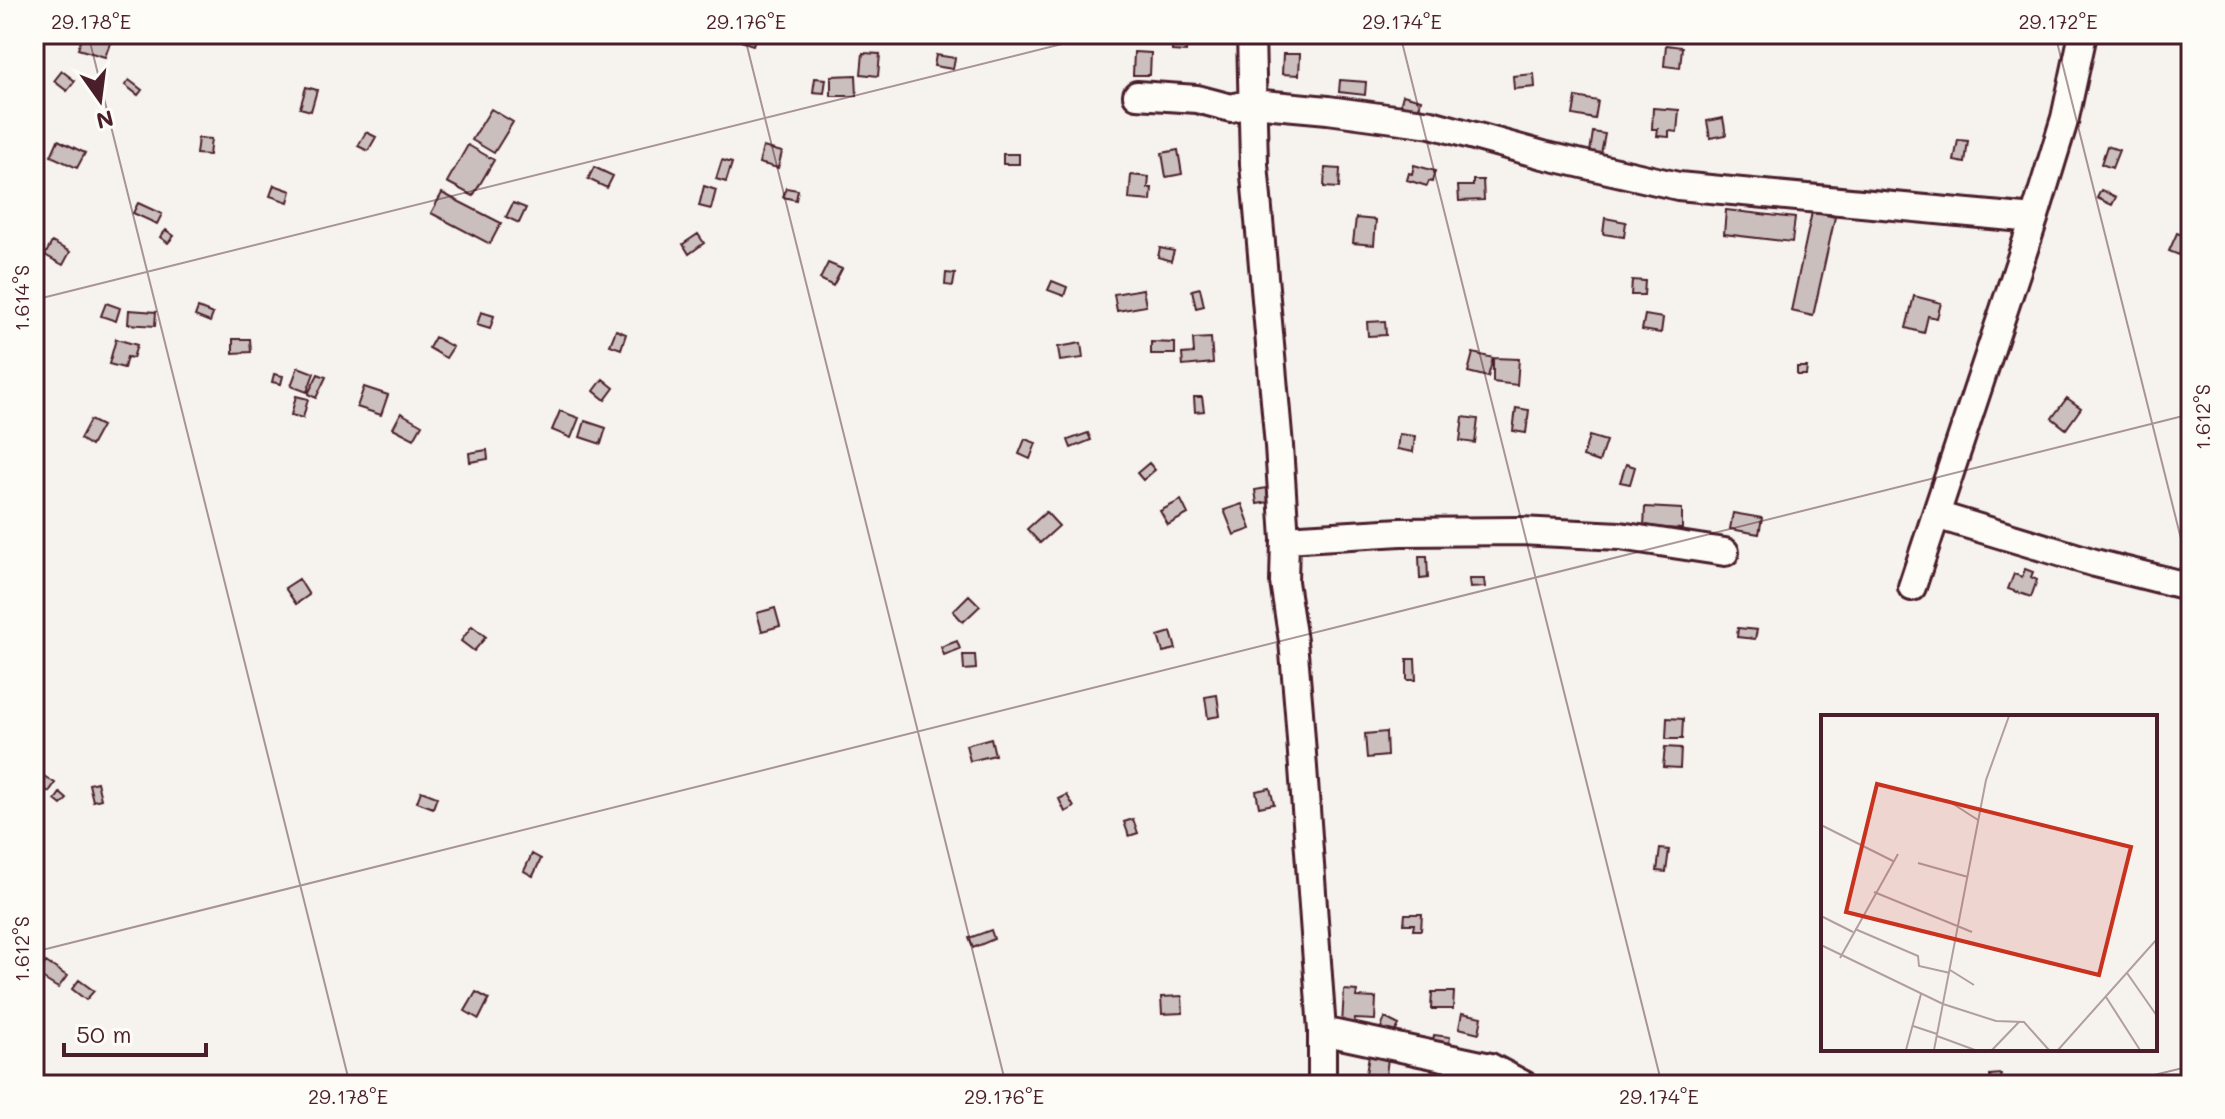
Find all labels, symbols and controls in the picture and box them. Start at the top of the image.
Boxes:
text: 29.178°E [51,8,131,34]
text: 29.176°E [706,8,786,34]
text: 29.174°E [1362,8,1442,34]
text: 29.172°E [2018,8,2098,34]
north arrow [60,60,140,140]
text: N [93,104,117,136]
text: 1.614°S [8,265,34,331]
text: 1.612°S [2189,384,2215,450]
inset map [1821,715,2157,1051]
text: 1.612°S [8,916,34,982]
scale bar [64,1007,206,1057]
text: 50 m [76,1018,132,1049]
text: 29.178°E [308,1083,388,1109]
text: 29.176°E [964,1083,1044,1109]
text: 29.174°E [1619,1083,1699,1109]

